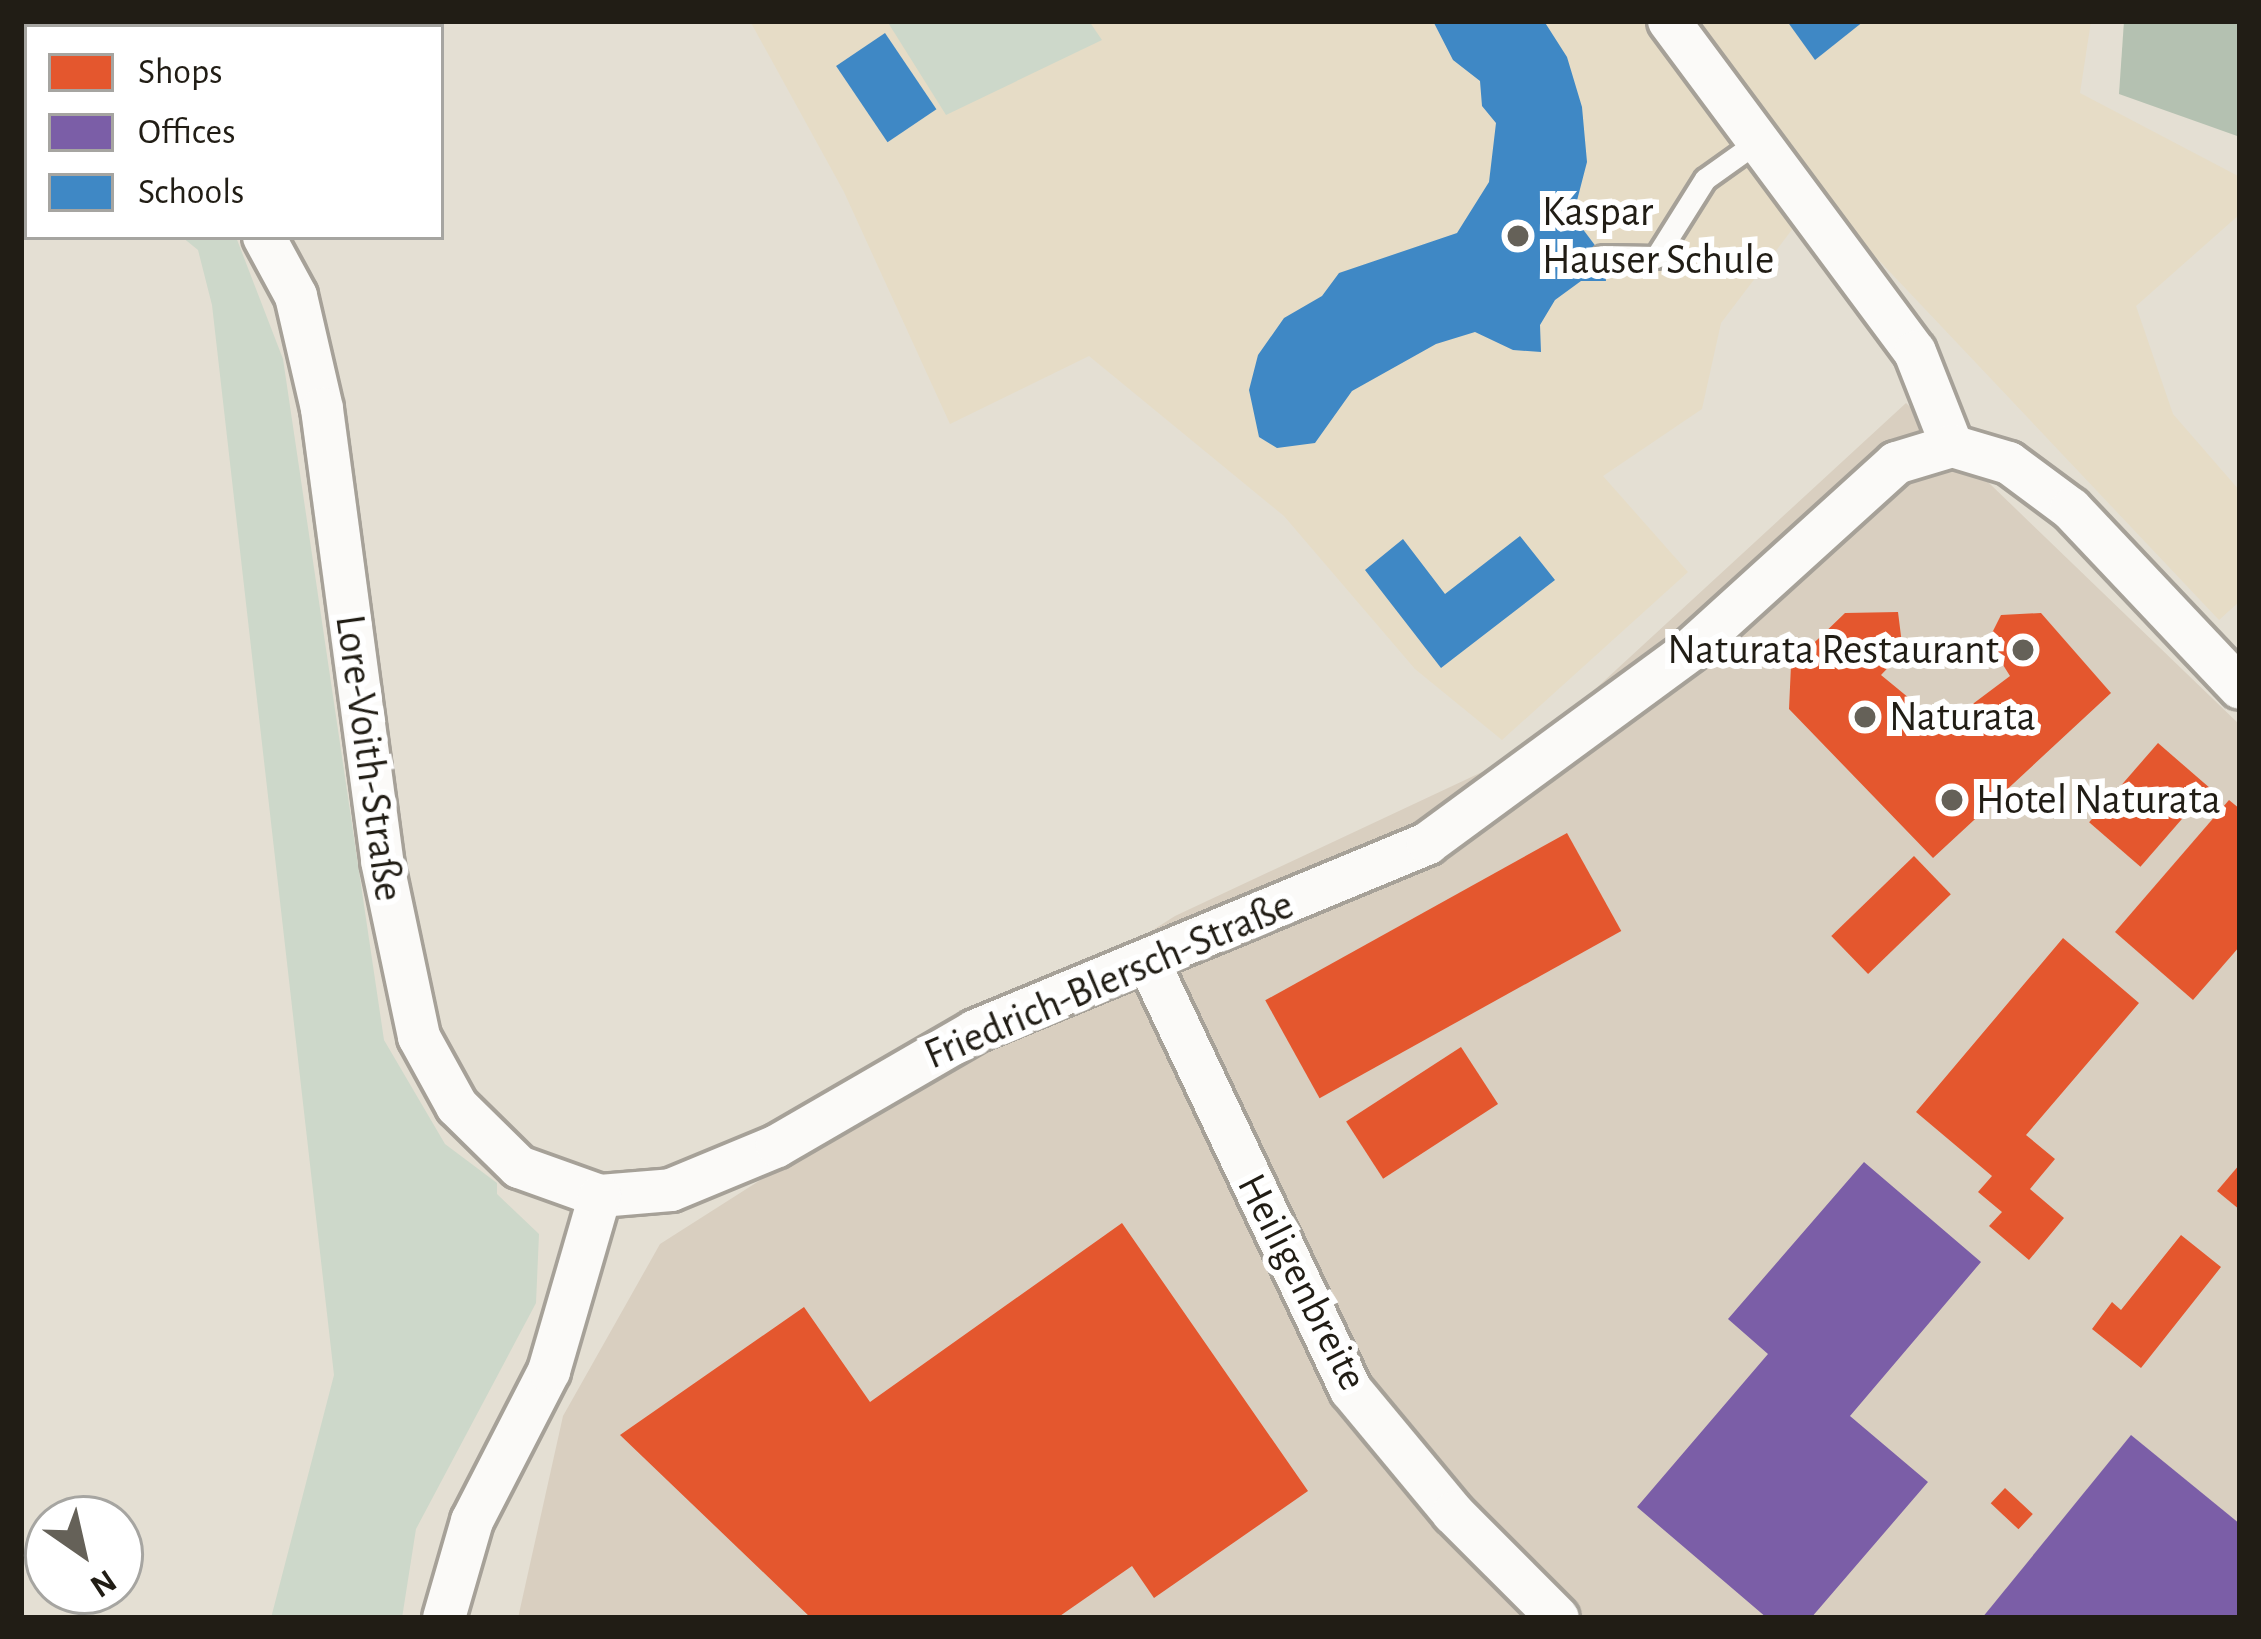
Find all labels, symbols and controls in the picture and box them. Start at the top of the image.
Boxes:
legend [24,24,444,240]
text: Shops [138,54,223,90]
text: Offices [138,114,236,150]
text: Schools [138,174,244,210]
place label: Kaspar Hauser Schule [1542,187,1774,286]
marker: Kaspar Hauser Schule [1505,223,1531,249]
street label: Lore-Voith-Straße [324,612,414,904]
place label: Naturata Restaurant [1667,625,1999,675]
marker: Naturata Restaurant [2010,637,2036,663]
place label: Naturata [1889,692,2036,742]
marker: Naturata [1852,704,1878,730]
place label: Hotel Naturata [1976,775,2221,825]
marker: Hotel Naturata [1939,787,1965,813]
street label: Friedrich-Blersch-Straße [917,880,1301,1080]
street label: Heiligenbreite [1226,1165,1378,1399]
north arrow [24,1495,144,1615]
text: N [84,1563,121,1603]

